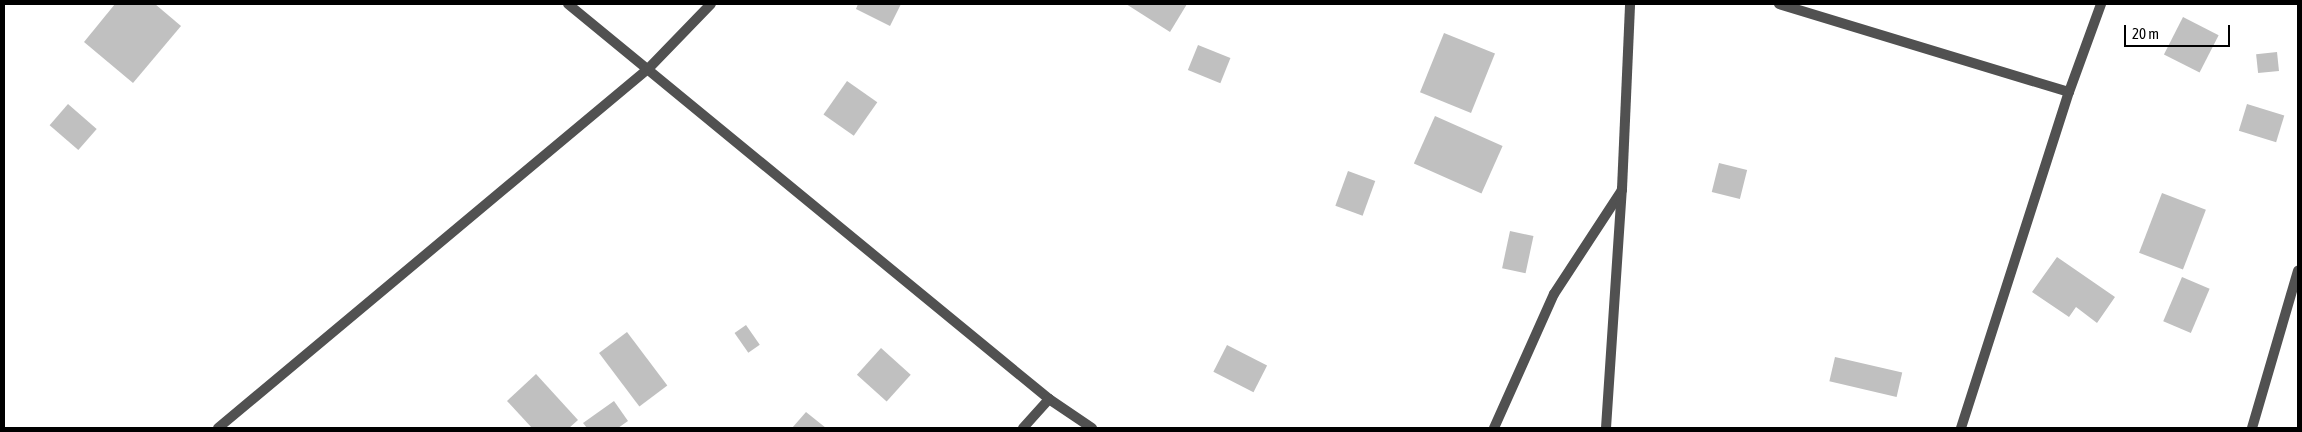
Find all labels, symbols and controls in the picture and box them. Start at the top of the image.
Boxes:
scale bar [2127,15,2233,47]
text: 20 m [2132,25,2159,42]

